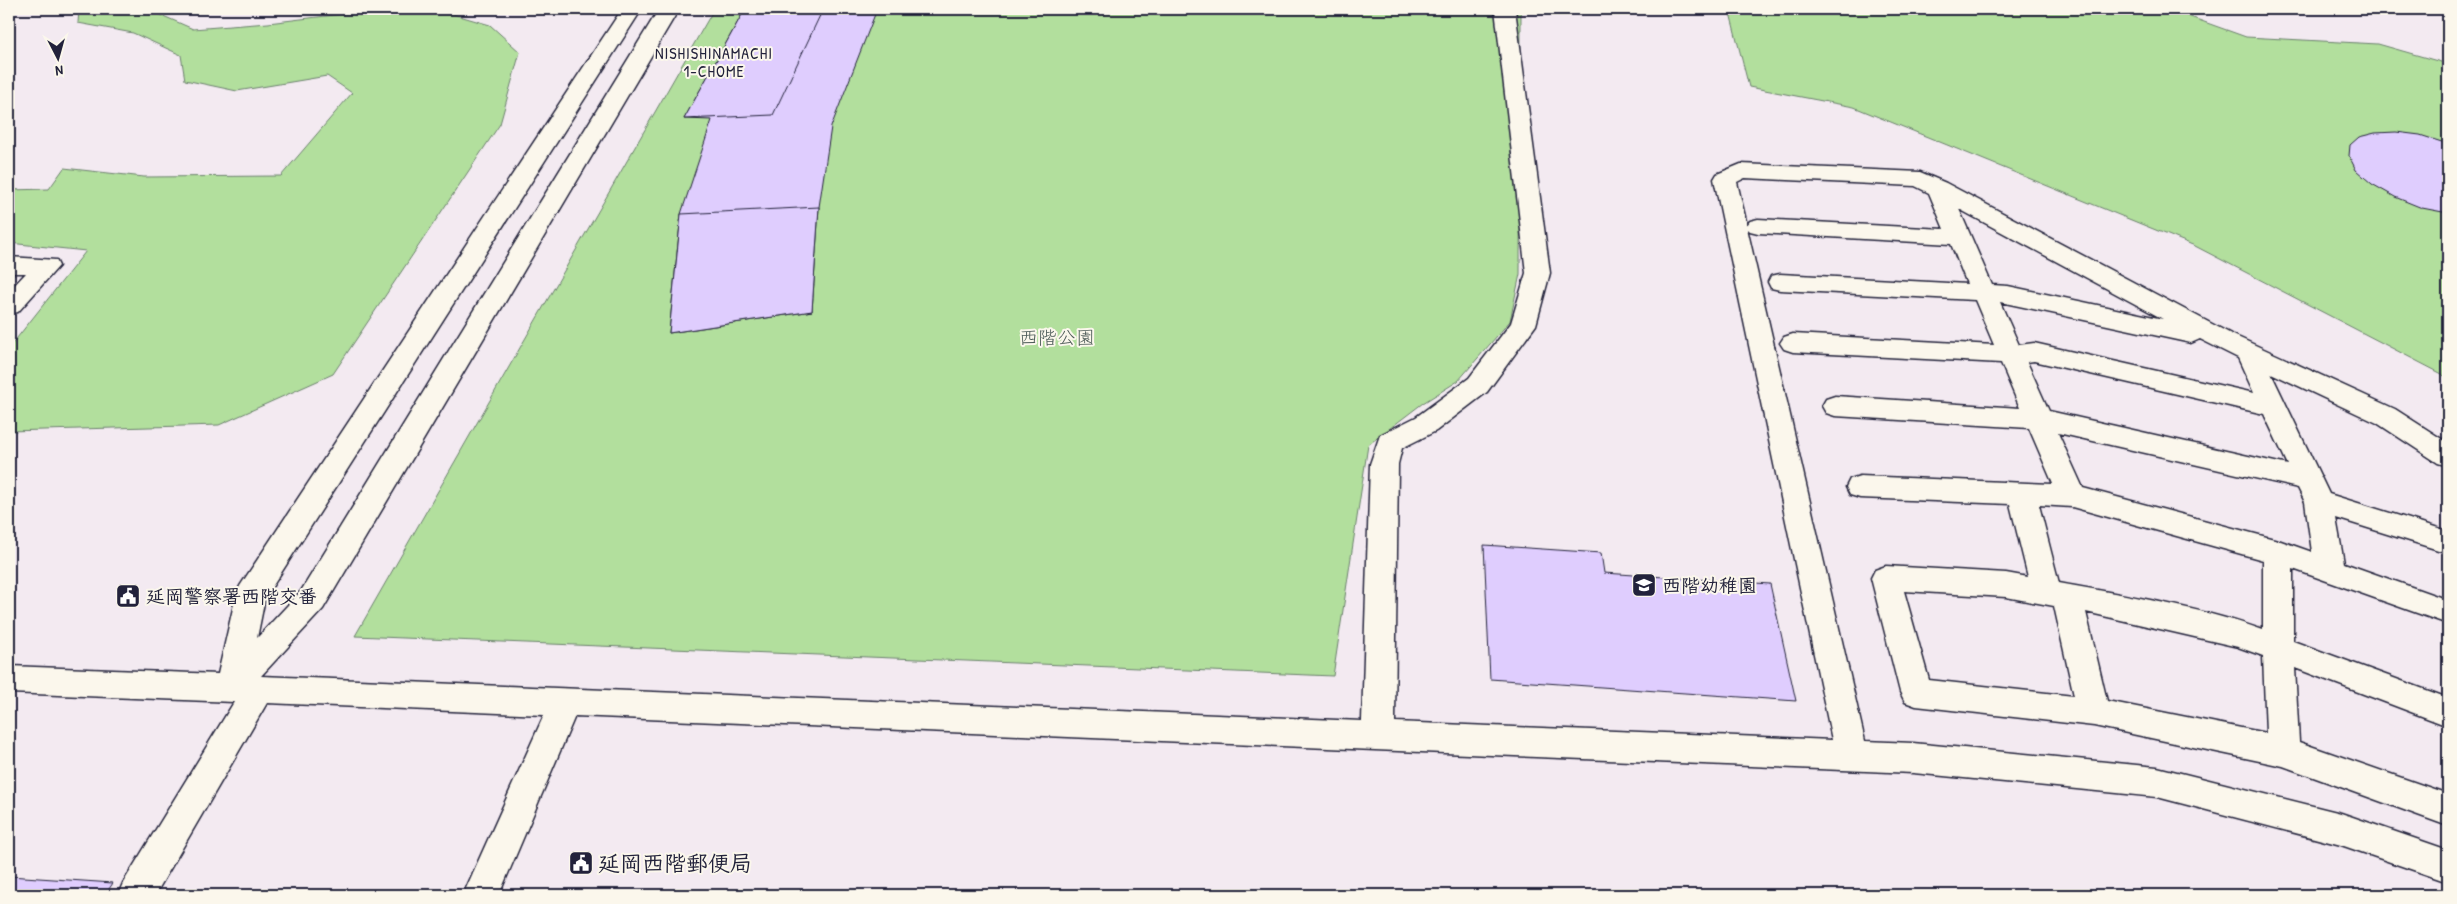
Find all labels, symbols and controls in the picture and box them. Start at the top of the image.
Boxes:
north arrow [32,32,82,82]
district label: NISHISHINAMACHI 1-CHOME [655,42,773,82]
text: N [54,62,64,81]
park label: 西階公園 [1019,324,1095,350]
school or university icon: 西階幼稚園 [1631,572,1657,598]
place label: 西階幼稚園 [1662,572,1757,598]
public building icon: 延岡警察署西階交番 [115,583,141,609]
place label: 延岡警察署西階交番 [146,583,317,609]
place label: 延岡西階郵便局 [598,848,752,878]
public building icon: 延岡西階郵便局 [568,850,594,876]

